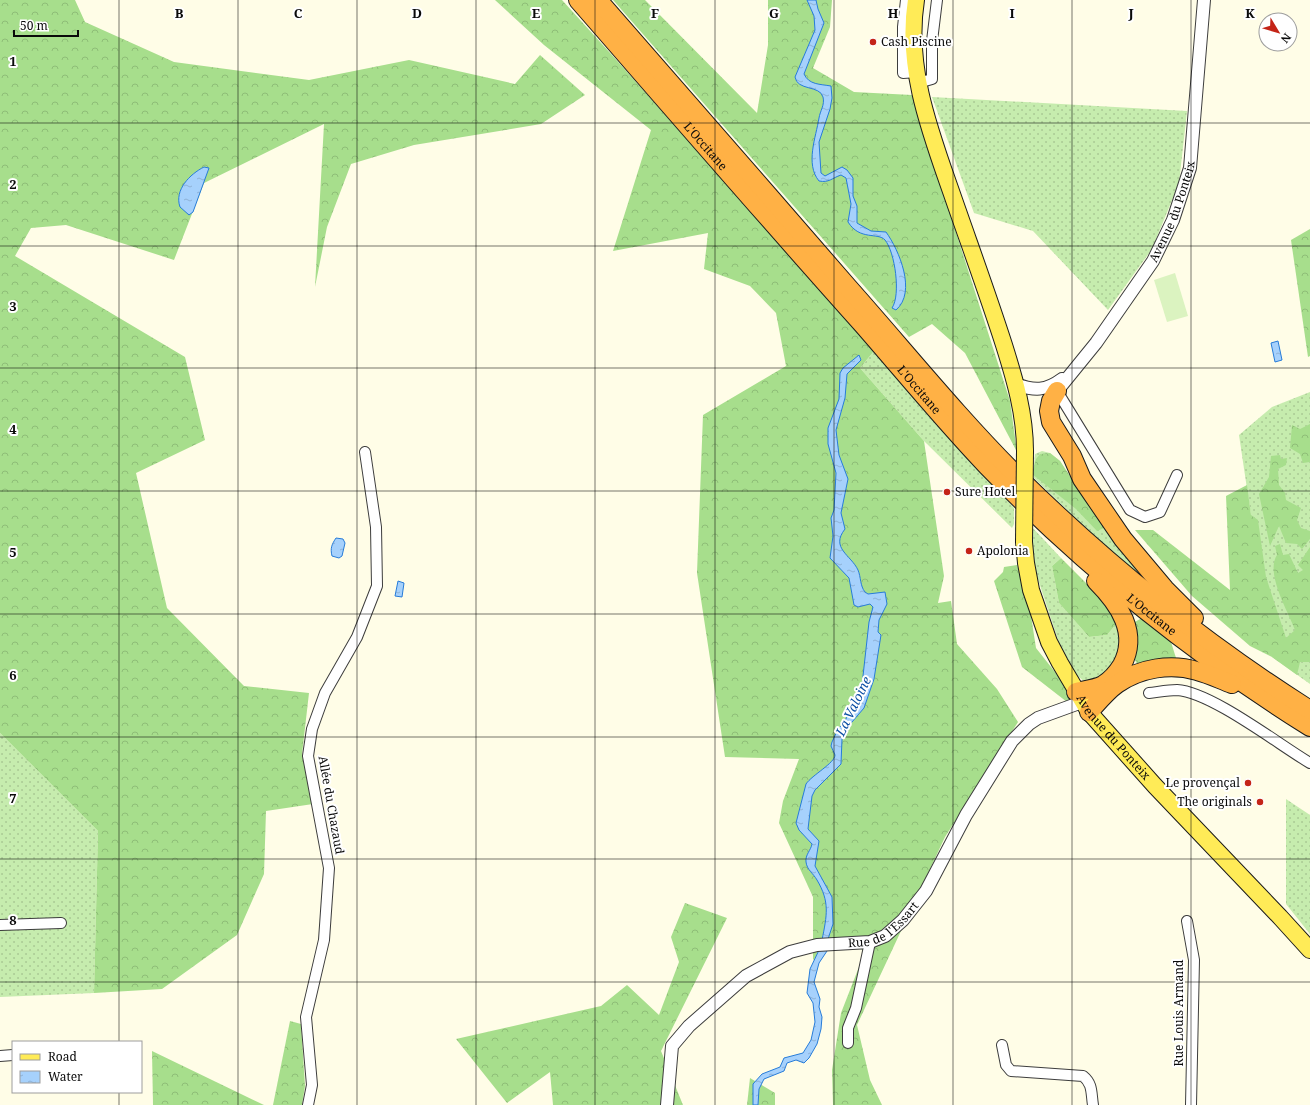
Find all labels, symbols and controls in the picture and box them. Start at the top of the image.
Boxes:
text: B [175,4,184,22]
text: C [294,4,303,22]
text: D [412,4,422,22]
text: E [532,4,541,22]
text: F [651,4,659,22]
text: G [769,4,779,22]
text: H [888,4,899,22]
text: I [1009,4,1015,22]
text: J [1127,4,1134,22]
text: K [1245,4,1255,22]
scale bar [14,12,78,38]
north arrow [1258,12,1298,52]
text: 50 m [20,17,48,34]
text: N [1277,30,1295,47]
place label: Cash Piscine [881,33,952,50]
marker: Cash Piscine [868,37,878,47]
text: 1 [9,52,17,70]
street label: L'Occitane [680,118,732,174]
street label: Avenue du Ponteix [1145,160,1199,265]
text: 2 [9,175,17,193]
text: 3 [9,297,17,315]
street label: L'Occitane [894,362,945,418]
text: 4 [9,420,17,438]
place label: Sure Hotel [955,483,1015,500]
marker: Sure Hotel [942,487,952,497]
place label: Apolonia [977,542,1029,559]
text: 5 [9,543,17,561]
marker: Apolonia [964,546,974,556]
street label: L'Occitane [1123,589,1180,639]
text: 6 [9,666,17,684]
water label: La Valoine [830,673,875,740]
street label: Avenue du Ponteix [1072,691,1155,783]
street label: Allée du Chazaud [314,754,349,856]
place label: Le provençal [1166,774,1240,791]
marker: Le provençal [1243,778,1253,788]
text: 7 [9,789,17,807]
place label: The originals [1177,793,1252,810]
marker: The originals [1255,797,1265,807]
street label: Rue de l'Essart [847,898,922,951]
text: 8 [9,911,17,929]
street label: Rue Louis Armand [1170,959,1187,1066]
legend [12,1041,142,1093]
text: Road [48,1048,78,1065]
text: Water [48,1068,83,1085]

